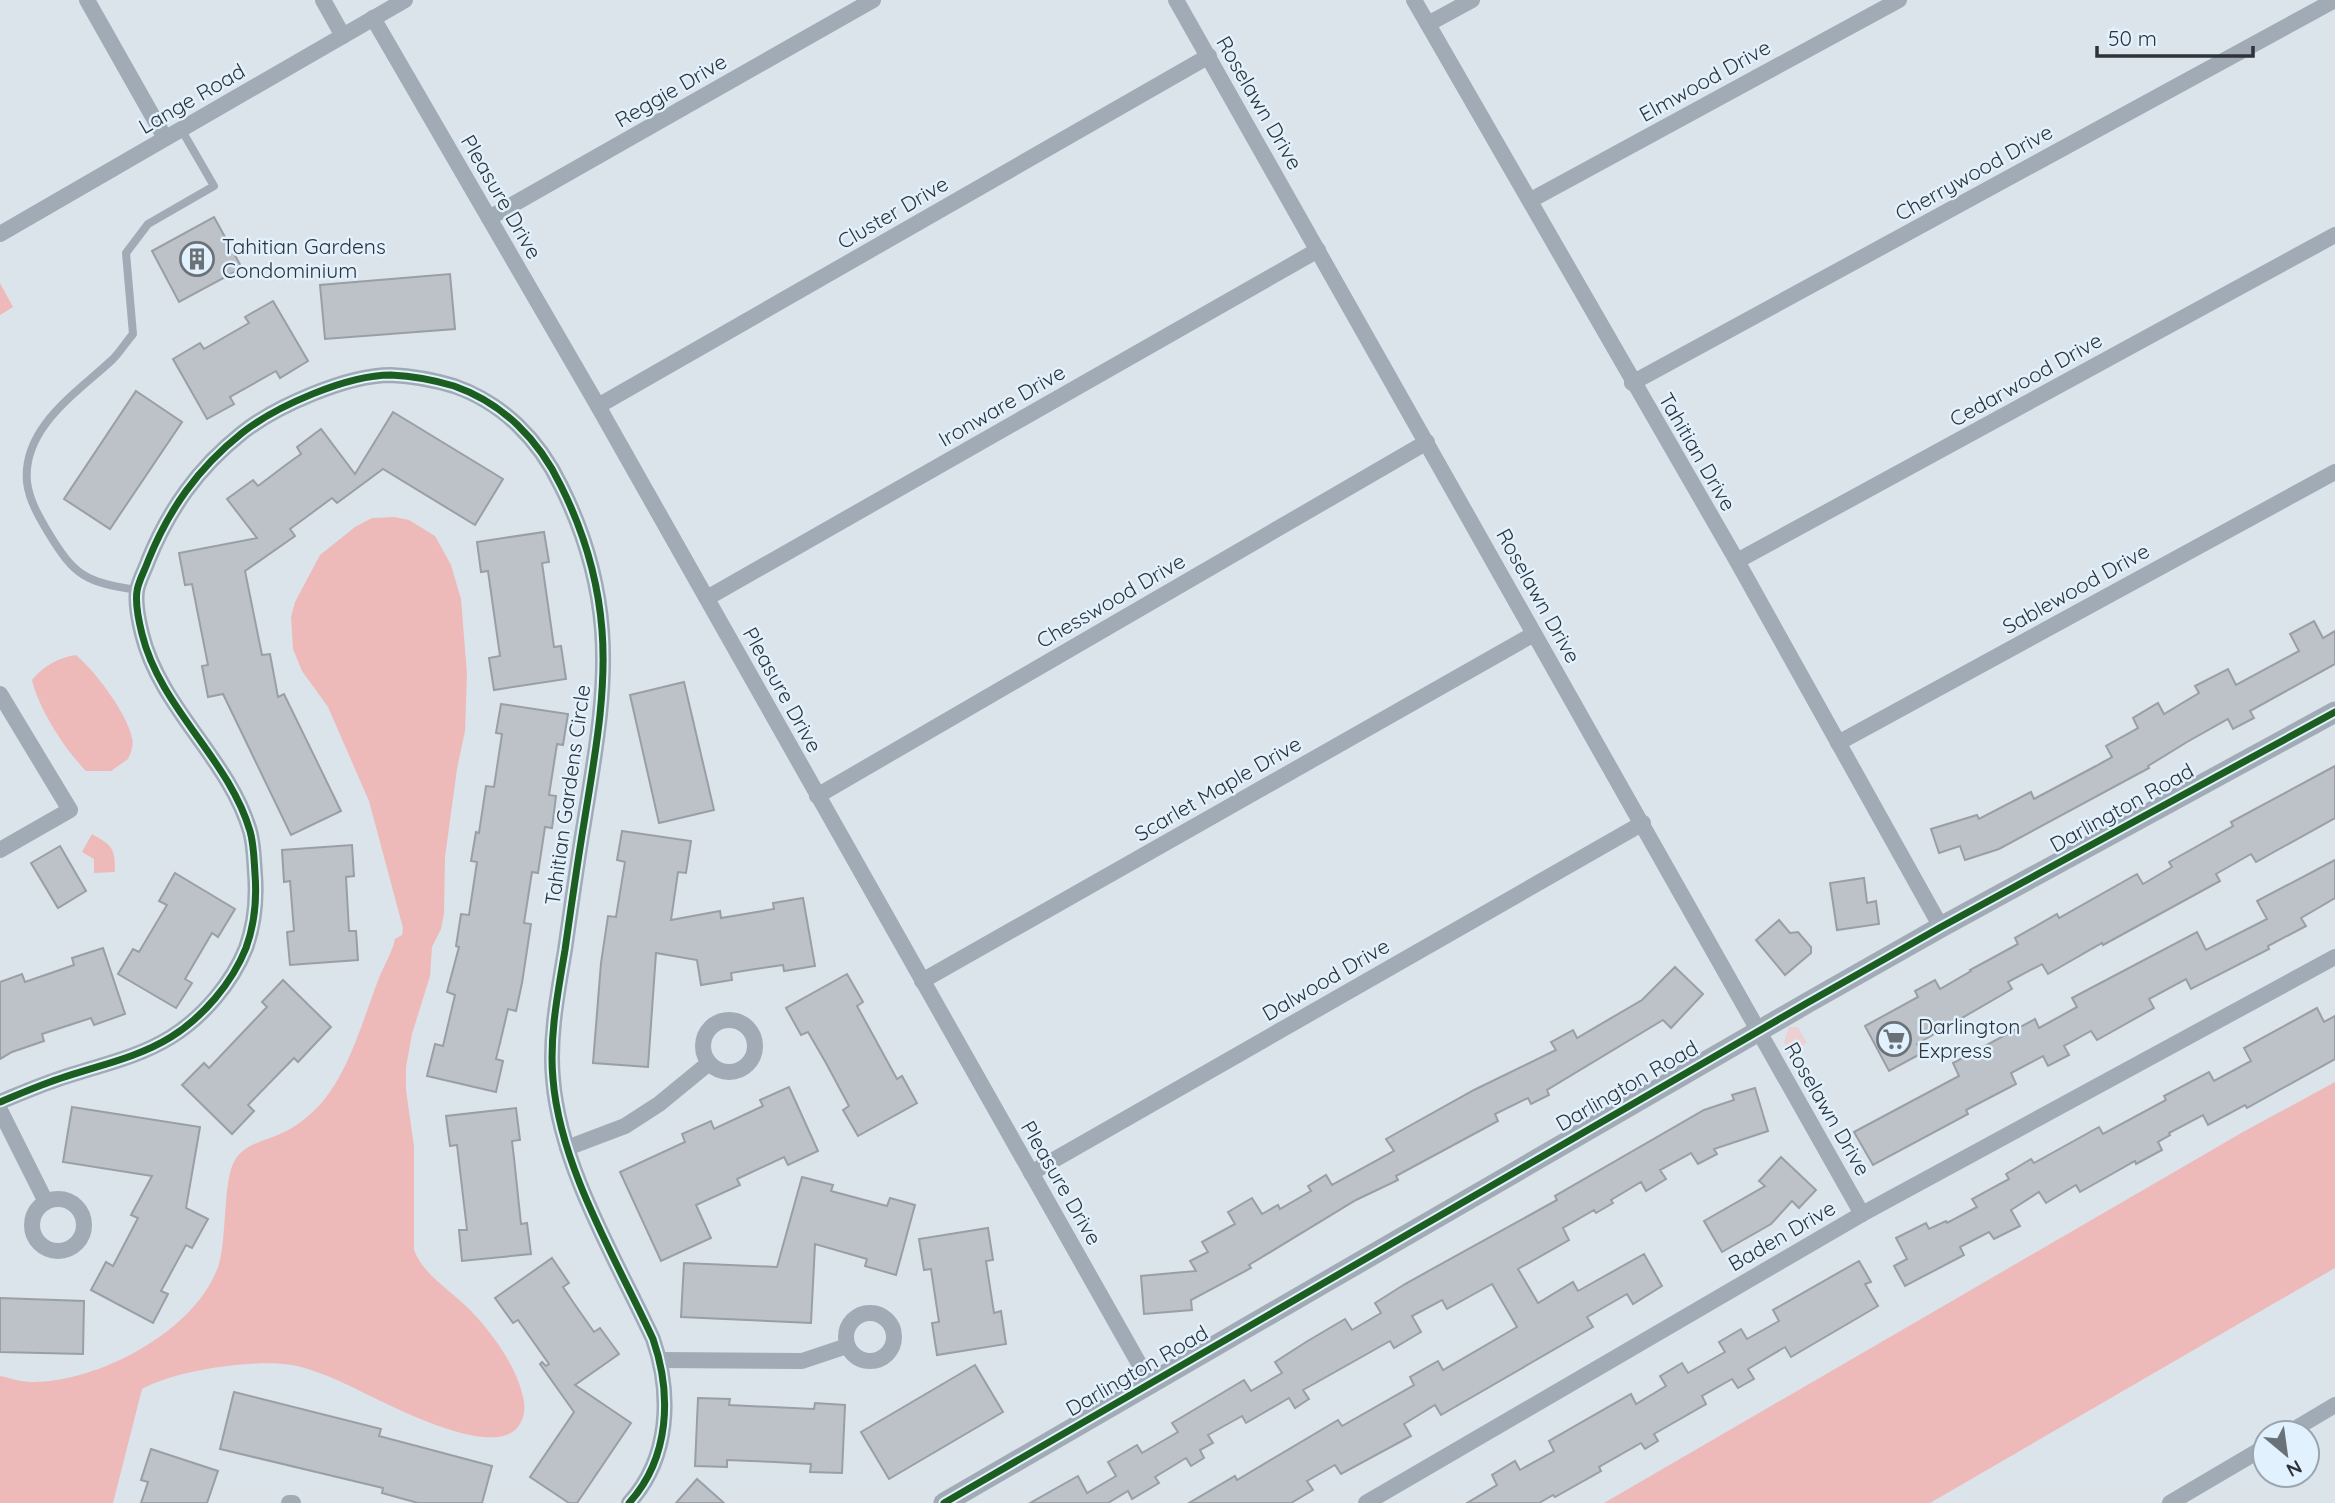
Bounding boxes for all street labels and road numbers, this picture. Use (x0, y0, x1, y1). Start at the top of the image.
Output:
street label: Roselawn Drive (1211, 31, 1309, 174)
street label: Elmwood Drive (1634, 33, 1775, 127)
street label: Reggie Drive (610, 48, 731, 133)
street label: Lange Road (134, 57, 249, 139)
street label: Cherrywood Drive (1890, 118, 2057, 226)
street label: Pleasure Drive (456, 130, 548, 263)
street label: Cluster Drive (833, 170, 952, 254)
street label: Cedarwood Drive (1945, 326, 2106, 432)
street label: Ironware Drive (933, 358, 1070, 452)
street label: Tahitian Drive (1653, 388, 1742, 515)
street label: Roselawn Drive (1491, 524, 1587, 667)
street label: Sablewood Drive (1998, 537, 2153, 639)
street label: Chesswood Drive (1032, 547, 1189, 653)
street label: Pleasure Drive (738, 622, 828, 757)
street label: Tahitian Gardens Circle (539, 683, 595, 907)
street label: Scarlet Maple Drive (1129, 730, 1306, 846)
street label: Darlington Road (2045, 757, 2198, 857)
street label: Dalwood Drive (1257, 932, 1394, 1026)
street label: Darlington Road (1551, 1034, 1702, 1136)
street label: Roselawn Drive (1779, 1037, 1877, 1180)
street label: Pleasure Drive (1016, 1116, 1108, 1249)
street label: Baden Drive (1723, 1194, 1840, 1276)
street label: Darlington Road (1061, 1319, 1212, 1421)

